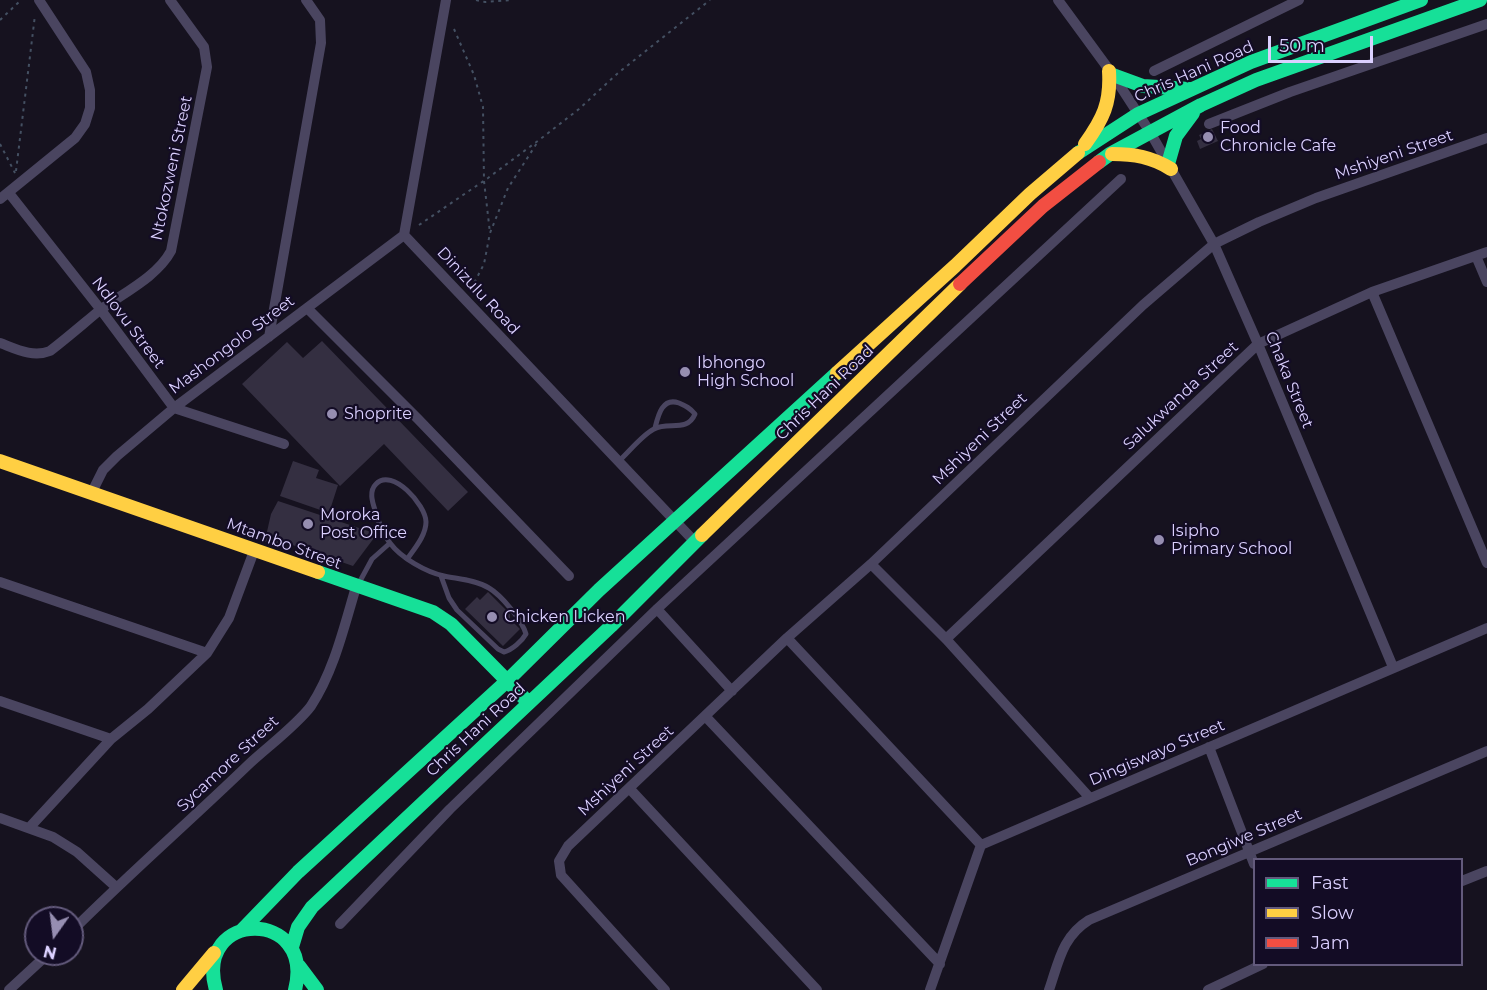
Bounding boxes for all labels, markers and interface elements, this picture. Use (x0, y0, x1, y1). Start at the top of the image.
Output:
scale bar (1271, 24, 1376, 62)
text: 50 m (1279, 35, 1325, 57)
street label: Chris Hani Road (1131, 37, 1257, 107)
street label: Ntokozweni Street (147, 94, 197, 242)
place label: Food Chronicle Cafe (1220, 118, 1336, 156)
street label: Mshiyeni Street (1332, 126, 1456, 184)
marker: Food Chronicle Cafe (1201, 130, 1215, 144)
street label: Dinizulu Road (433, 243, 523, 339)
street label: Ndlovu Street (87, 273, 169, 373)
street label: Mashongolo Street (165, 292, 299, 398)
street label: Chaka Street (1261, 329, 1317, 431)
street label: Salukwanda Street (1119, 338, 1243, 454)
street label: Chris Hani Road (772, 342, 878, 444)
place label: Ibhongo High School (697, 353, 794, 391)
marker: Ibhongo High School (678, 365, 692, 379)
street label: Mshiyeni Street (929, 389, 1031, 489)
place label: Shoprite (344, 404, 412, 424)
marker: Shoprite (325, 407, 339, 421)
place label: Moroka Post Office (320, 505, 407, 543)
street label: Mtambo Street (224, 514, 344, 574)
marker: Moroka Post Office (301, 517, 315, 531)
place label: Isipho Primary School (1171, 521, 1292, 559)
marker: Isipho Primary School (1152, 533, 1166, 547)
place label: Chicken Licken (504, 607, 626, 627)
marker: Chicken Licken (485, 610, 499, 624)
street label: Chris Hani Road (423, 679, 529, 781)
street label: Sycamore Street (173, 712, 283, 816)
street label: Dingiswayo Street (1086, 716, 1228, 790)
street label: Mshiyeni Street (574, 722, 678, 820)
street label: Bongiwe Street (1183, 805, 1305, 871)
legend (1253, 858, 1463, 966)
text: Fast (1311, 872, 1349, 894)
text: Slow (1311, 902, 1354, 924)
north arrow (24, 906, 84, 966)
text: Jam (1311, 932, 1350, 954)
text: N (41, 941, 59, 963)

